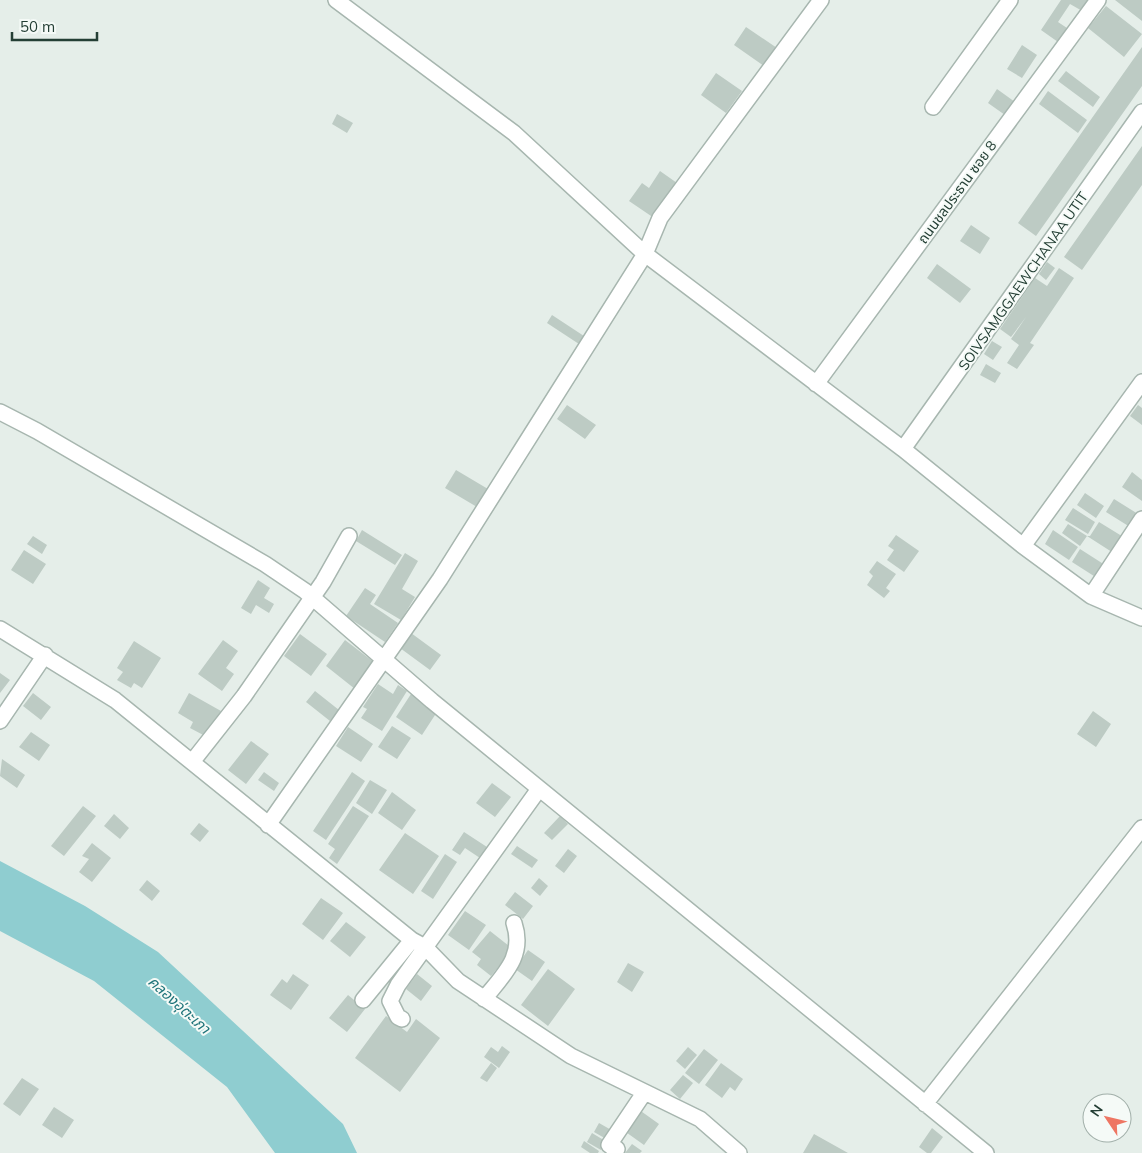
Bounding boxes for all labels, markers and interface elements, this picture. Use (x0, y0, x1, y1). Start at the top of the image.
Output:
scale bar (12, 10, 98, 42)
text: 50 m (20, 17, 55, 36)
street label: ถนนชลประธาน ซอย 8 (914, 137, 1000, 247)
street label: SOIVSAMGGAEWCHANAA UTIT (954, 188, 1092, 374)
water label: คลองอุ่ตะเภา (144, 972, 215, 1038)
north arrow (1082, 1093, 1132, 1143)
text: N (1086, 1101, 1107, 1120)

